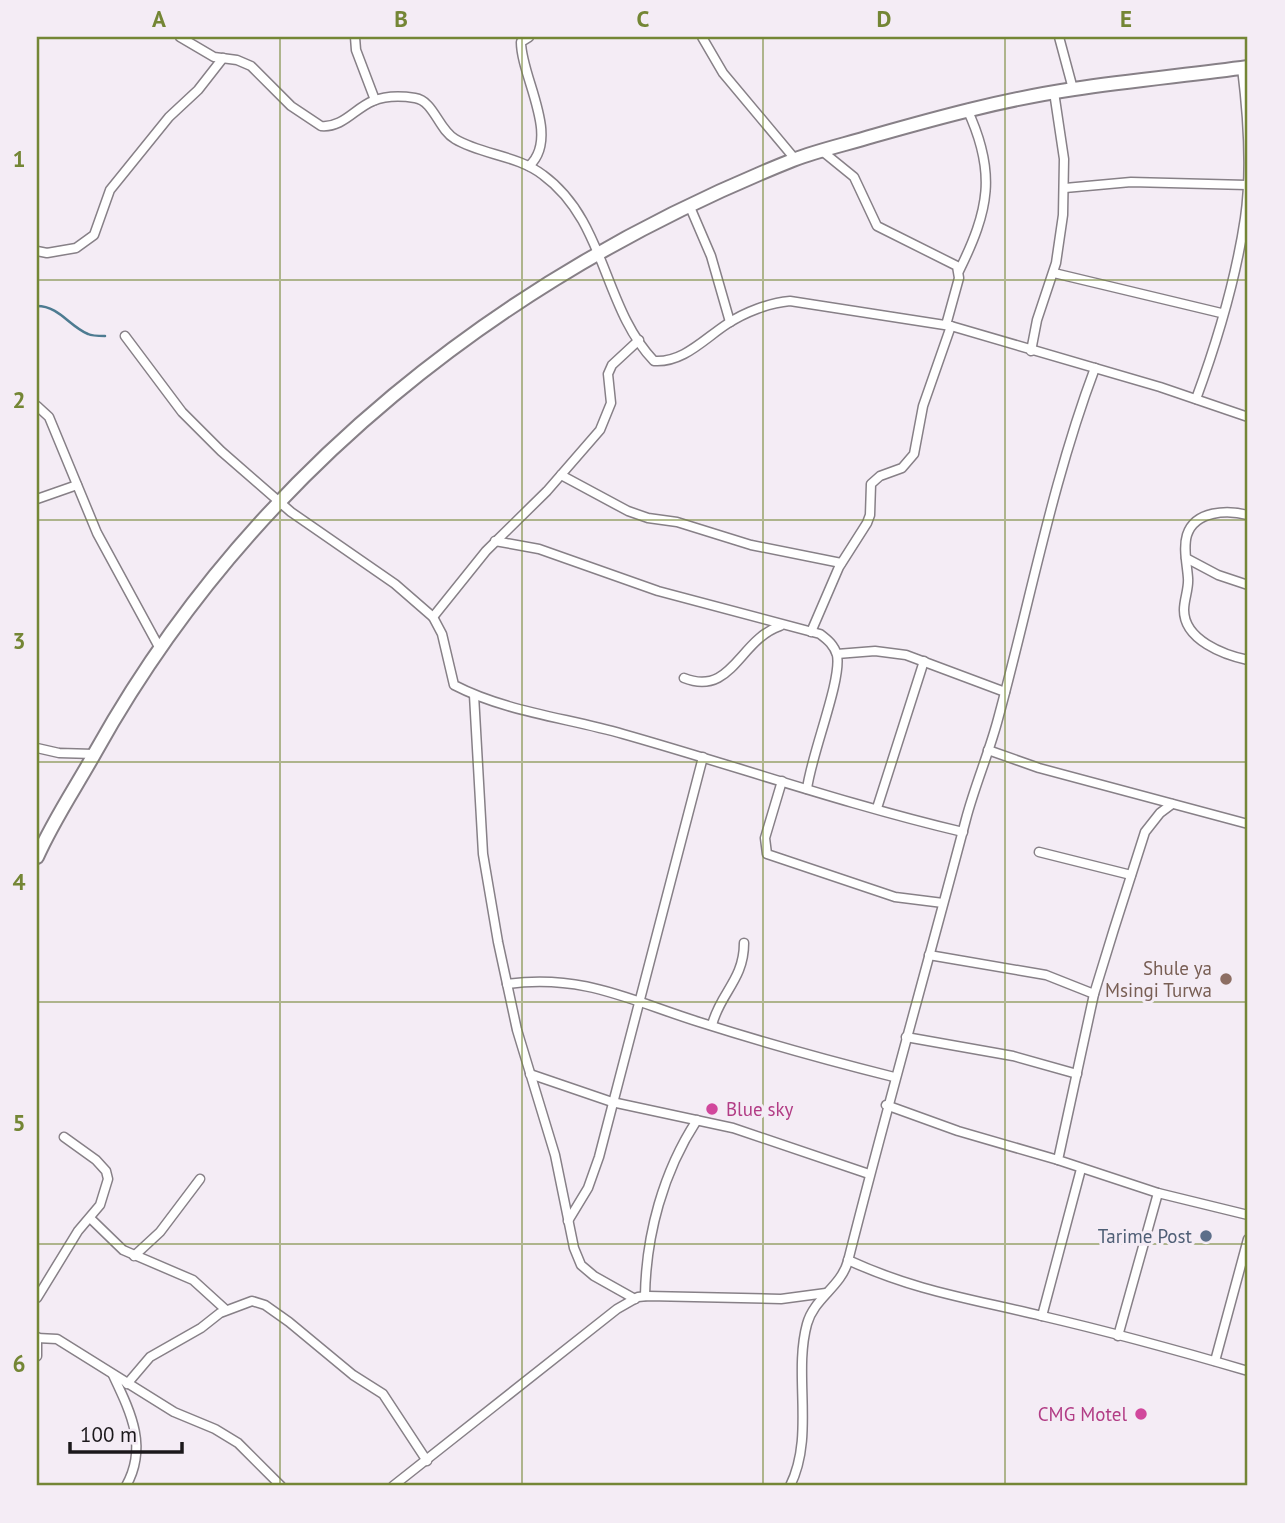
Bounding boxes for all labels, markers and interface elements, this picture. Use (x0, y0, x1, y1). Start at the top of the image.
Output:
text: A (152, 4, 166, 33)
text: B (394, 4, 408, 33)
text: C (637, 4, 650, 33)
text: D (877, 4, 891, 33)
text: E (1120, 4, 1132, 33)
text: 1 (12, 144, 26, 173)
text: 2 (12, 385, 26, 414)
text: 3 (12, 626, 26, 655)
text: 4 (12, 867, 26, 896)
place label: Shule ya Msingi Turwa (1105, 956, 1212, 1002)
marker: Shule ya Msingi Turwa (1218, 971, 1234, 987)
place label: Blue sky (726, 1097, 794, 1121)
marker: Blue sky (704, 1101, 720, 1117)
text: 5 (12, 1108, 26, 1137)
place label: Tarime Post (1098, 1224, 1193, 1248)
marker: Tarime Post (1198, 1228, 1214, 1244)
text: 6 (12, 1349, 26, 1378)
place label: CMG Motel (1038, 1402, 1127, 1426)
marker: CMG Motel (1133, 1406, 1149, 1422)
scale bar (70, 1411, 182, 1455)
text: 100 m (80, 1421, 137, 1448)

